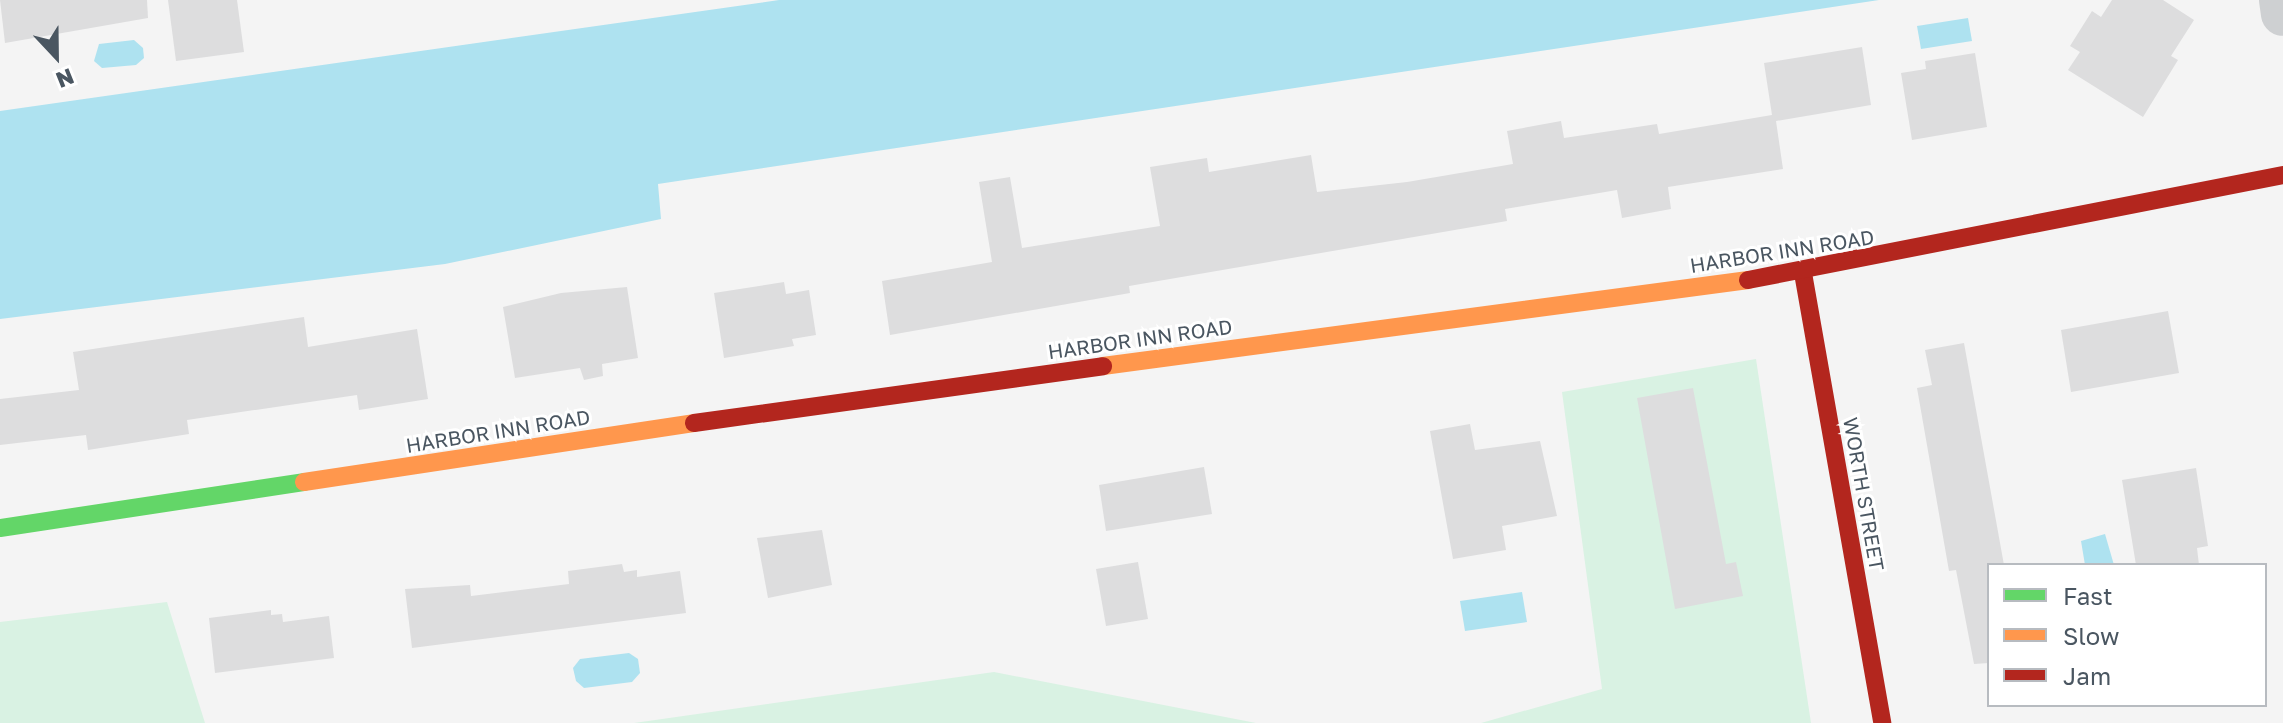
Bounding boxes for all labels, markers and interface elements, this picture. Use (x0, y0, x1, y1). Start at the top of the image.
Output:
north arrow (16, 16, 96, 96)
text: N (52, 63, 78, 94)
street label: HARBOR INN ROAD (1688, 225, 1876, 277)
street label: HARBOR INN ROAD (1046, 314, 1234, 364)
street label: HARBOR INN ROAD (404, 405, 592, 457)
street label: WORTH STREET (1839, 415, 1889, 573)
legend (1987, 563, 2267, 707)
text: Fast (2063, 581, 2113, 610)
text: Slow (2063, 621, 2119, 650)
text: Jam (2063, 661, 2111, 690)

